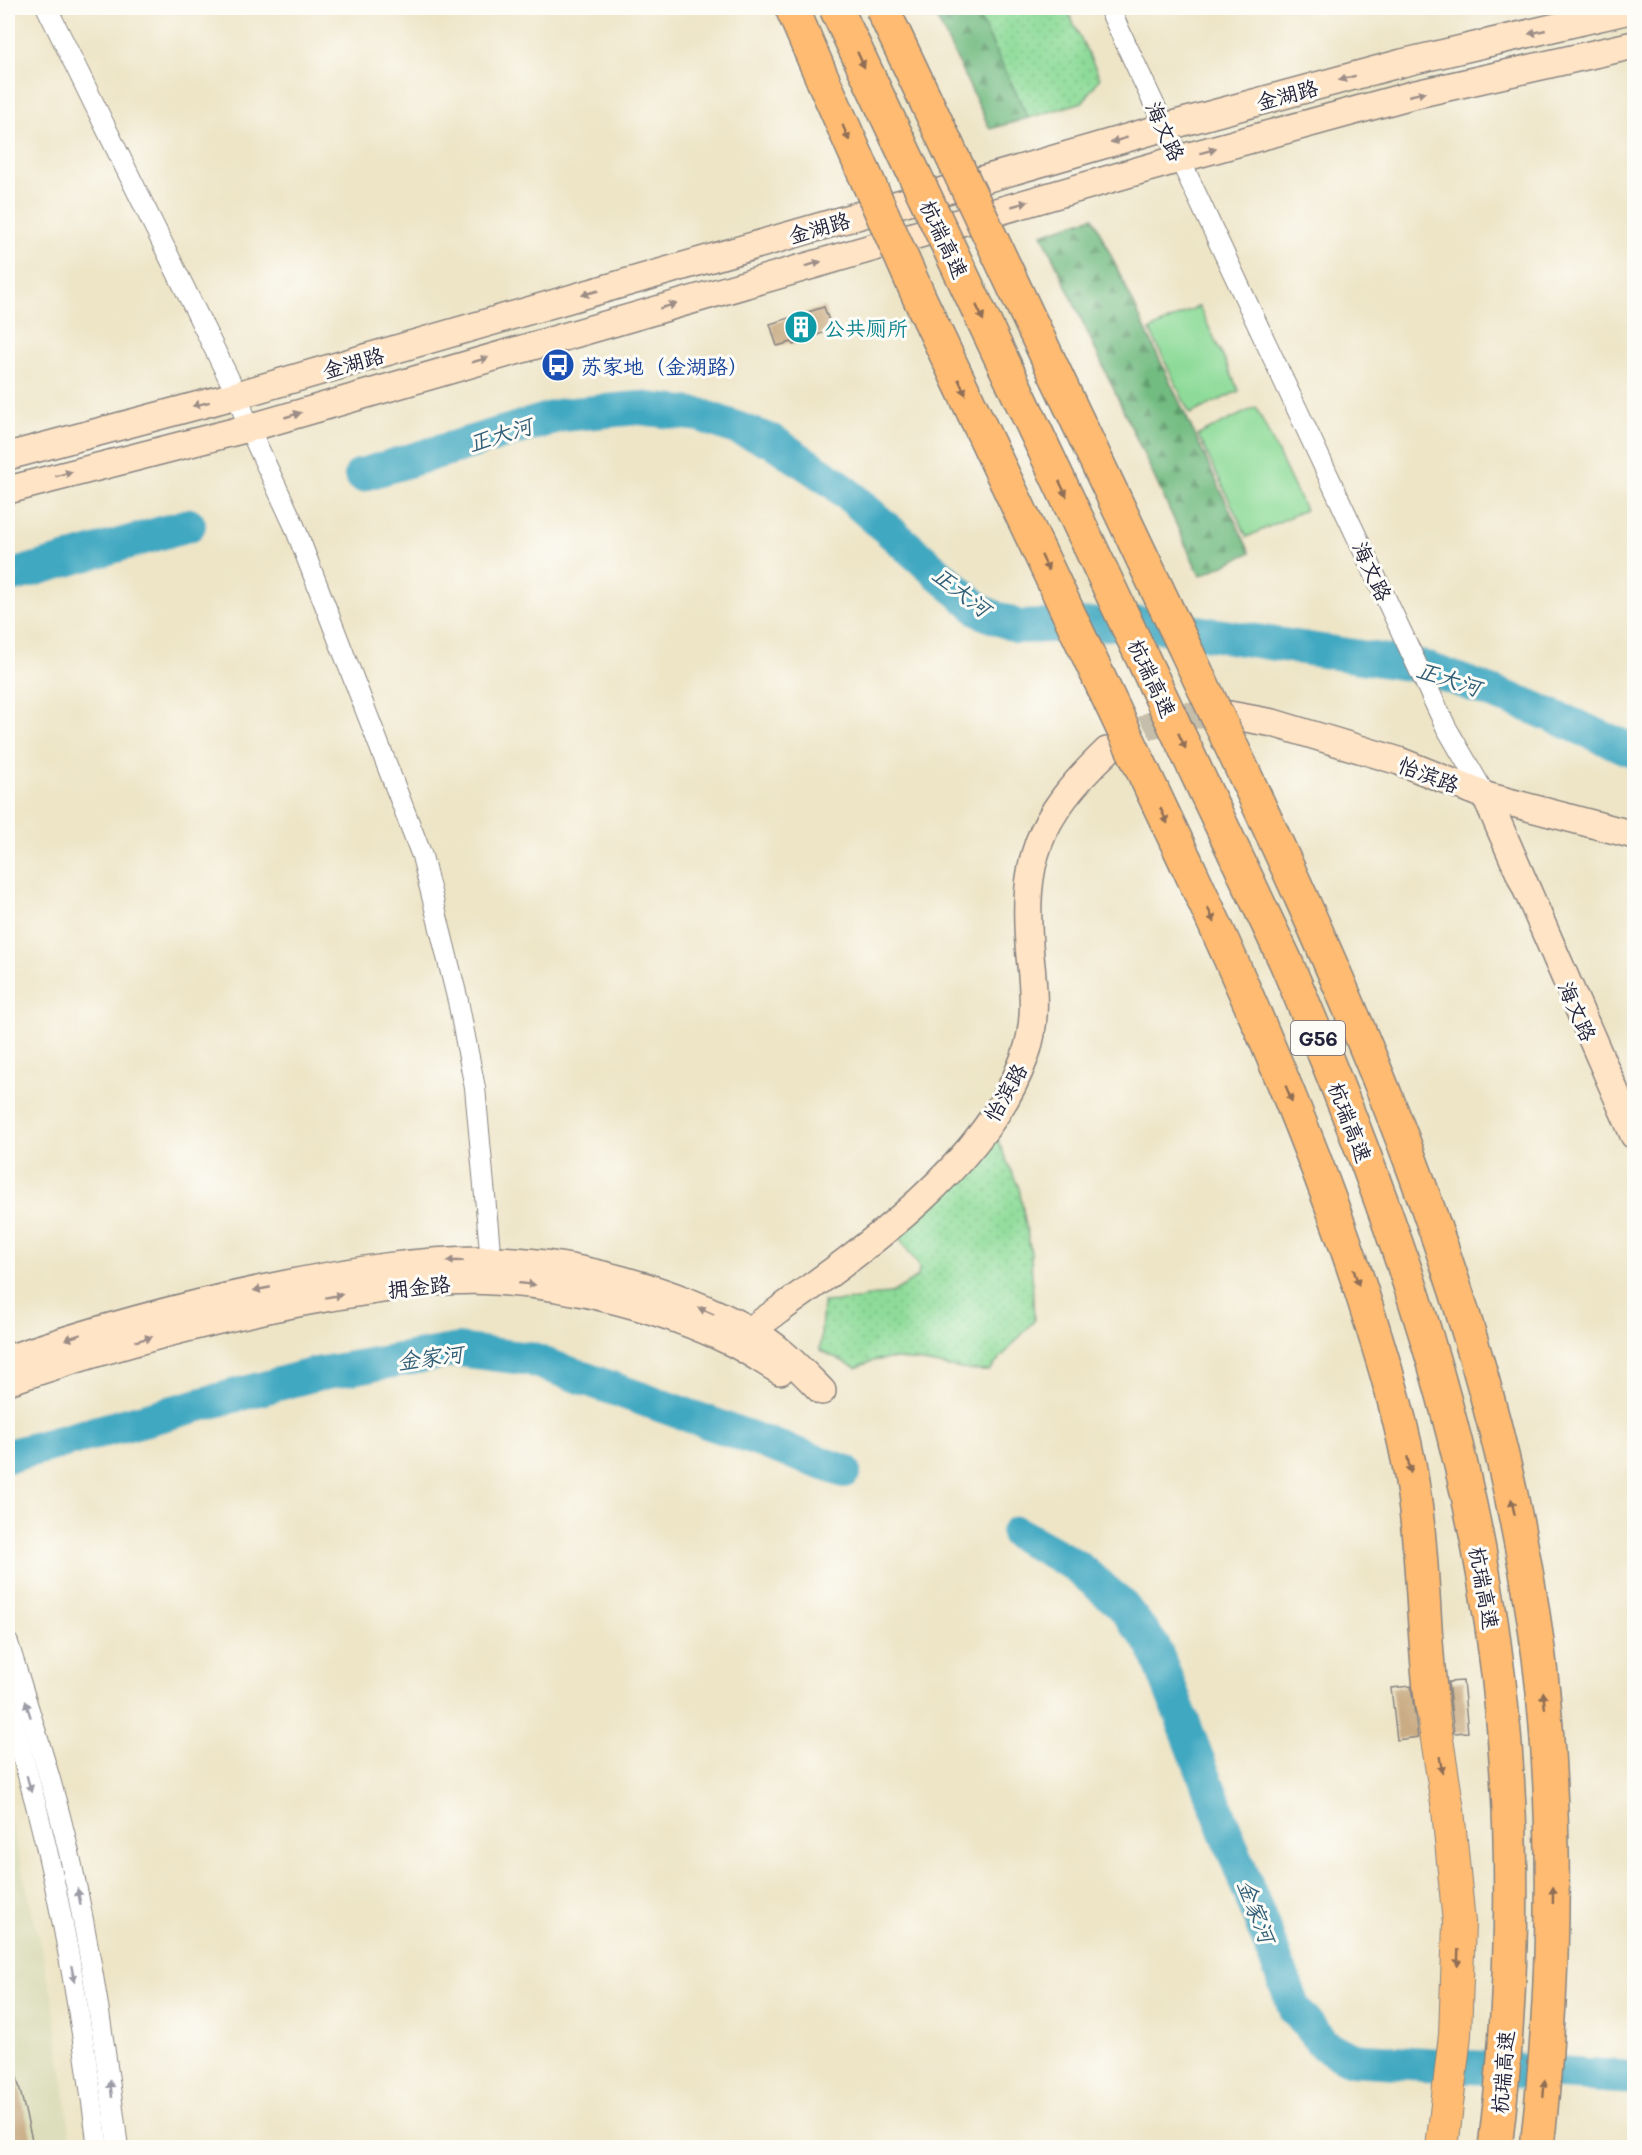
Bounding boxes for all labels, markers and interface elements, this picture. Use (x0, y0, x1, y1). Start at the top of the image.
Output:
one-way arrow (1527, 27, 1546, 37)
one-way arrow (856, 52, 865, 69)
street label: 金湖路 (1253, 73, 1321, 115)
one-way arrow (1338, 73, 1356, 83)
one-way arrow (1407, 89, 1426, 99)
street label: 海文路 (1140, 97, 1192, 165)
one-way arrow (841, 125, 851, 143)
one-way arrow (1109, 136, 1127, 145)
one-way arrow (1199, 146, 1217, 155)
street label: 杭瑞高速 (915, 195, 975, 283)
one-way arrow (1012, 199, 1030, 208)
street label: 金湖路 (785, 205, 853, 249)
one-way arrow (804, 259, 822, 268)
one-way arrow (581, 289, 599, 298)
one-way arrow (659, 301, 677, 310)
one-way arrow (975, 304, 984, 321)
building icon: 公共厕所 (783, 309, 819, 345)
place label: 公共厕所 (824, 314, 908, 341)
street label: 金湖路 (319, 340, 387, 384)
bus stop icon: 苏家地（金湖路） (540, 347, 576, 383)
place label: 苏家地（金湖路） (581, 352, 749, 379)
one-way arrow (471, 355, 489, 364)
one-way arrow (957, 379, 966, 396)
one-way arrow (192, 400, 210, 410)
one-way arrow (284, 410, 302, 419)
water label: 正大河 (464, 410, 539, 458)
one-way arrow (55, 469, 73, 479)
one-way arrow (1059, 480, 1068, 497)
street label: 海文路 (1347, 537, 1399, 605)
one-way arrow (1040, 555, 1049, 572)
water label: 正大河 (927, 559, 999, 625)
street label: 杭瑞高速 (1123, 634, 1183, 722)
water label: 正大河 (1413, 654, 1488, 703)
one-way arrow (1178, 733, 1187, 750)
street label: 怡滨路 (1395, 750, 1463, 798)
one-way arrow (1160, 807, 1169, 824)
one-way arrow (1206, 907, 1216, 925)
street label: 海文路 (1553, 977, 1603, 1045)
road number: G56 (1291, 1021, 1345, 1055)
street label: 怡滨路 (978, 1058, 1032, 1126)
street label: 杭瑞高速 (1323, 1078, 1379, 1166)
one-way arrow (1284, 1086, 1294, 1104)
one-way arrow (445, 1256, 464, 1265)
one-way arrow (1352, 1268, 1362, 1286)
street label: 拥金路 (386, 1269, 452, 1303)
one-way arrow (518, 1279, 537, 1289)
one-way arrow (253, 1285, 272, 1294)
one-way arrow (324, 1292, 343, 1301)
one-way arrow (697, 1306, 714, 1315)
one-way arrow (64, 1332, 82, 1342)
one-way arrow (135, 1334, 153, 1343)
water label: 金家河 (395, 1338, 467, 1375)
one-way arrow (1405, 1455, 1414, 1474)
one-way arrow (1508, 1498, 1518, 1517)
street label: 杭瑞高速 (1464, 1544, 1506, 1632)
one-way arrow (1539, 1690, 1549, 1709)
one-way arrow (23, 1700, 33, 1718)
one-way arrow (1437, 1755, 1446, 1774)
one-way arrow (25, 1775, 34, 1793)
water label: 金家河 (1232, 1875, 1283, 1950)
one-way arrow (1548, 1885, 1558, 1904)
one-way arrow (74, 1888, 83, 1907)
one-way arrow (1453, 1949, 1462, 1968)
one-way arrow (69, 1965, 78, 1984)
street label: 杭瑞高速 (1485, 2029, 1519, 2115)
one-way arrow (106, 2080, 115, 2099)
one-way arrow (1539, 2080, 1548, 2099)

